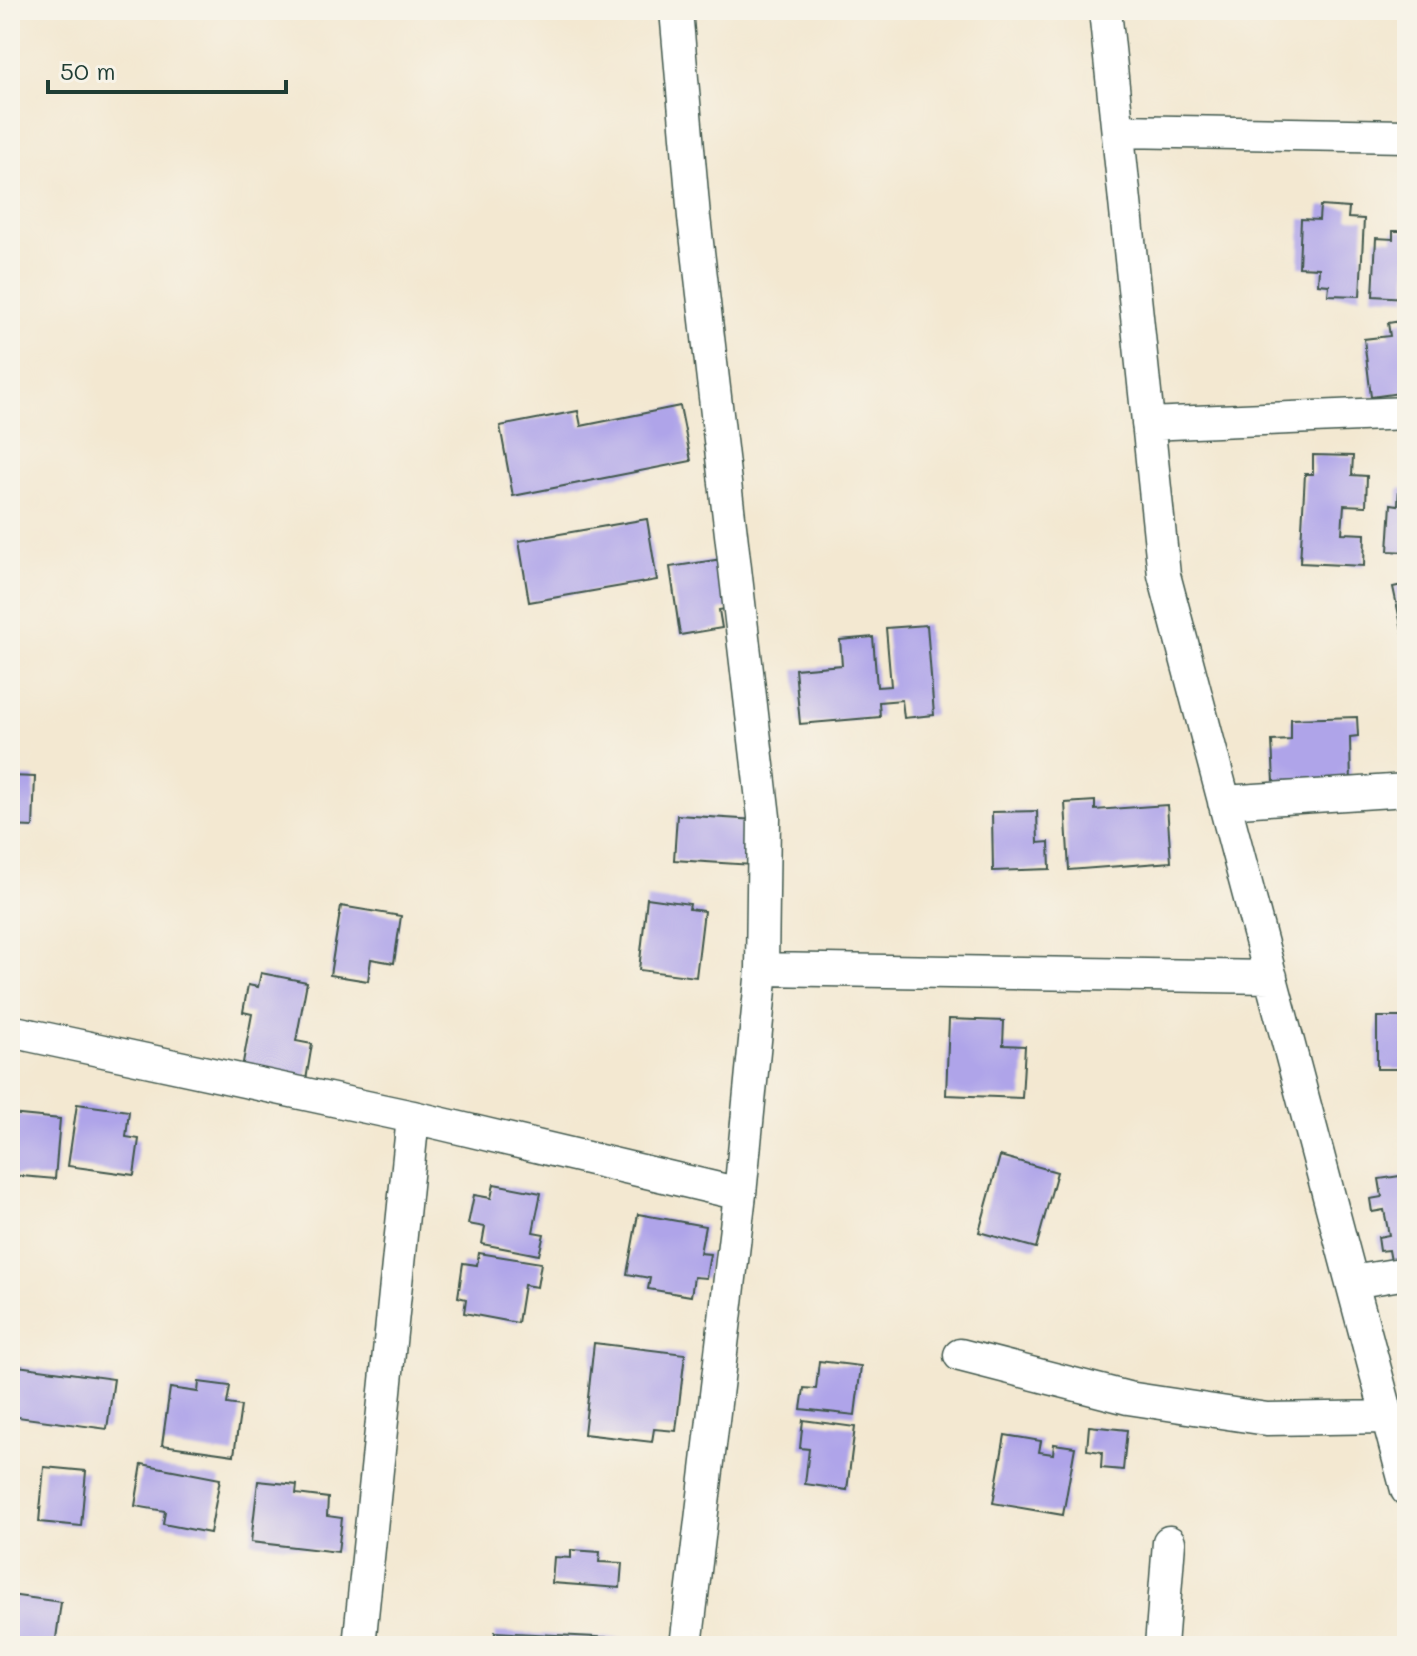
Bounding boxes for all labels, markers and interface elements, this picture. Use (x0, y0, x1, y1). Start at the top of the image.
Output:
scale bar (48, 44, 286, 94)
text: 50 m (60, 55, 116, 86)

